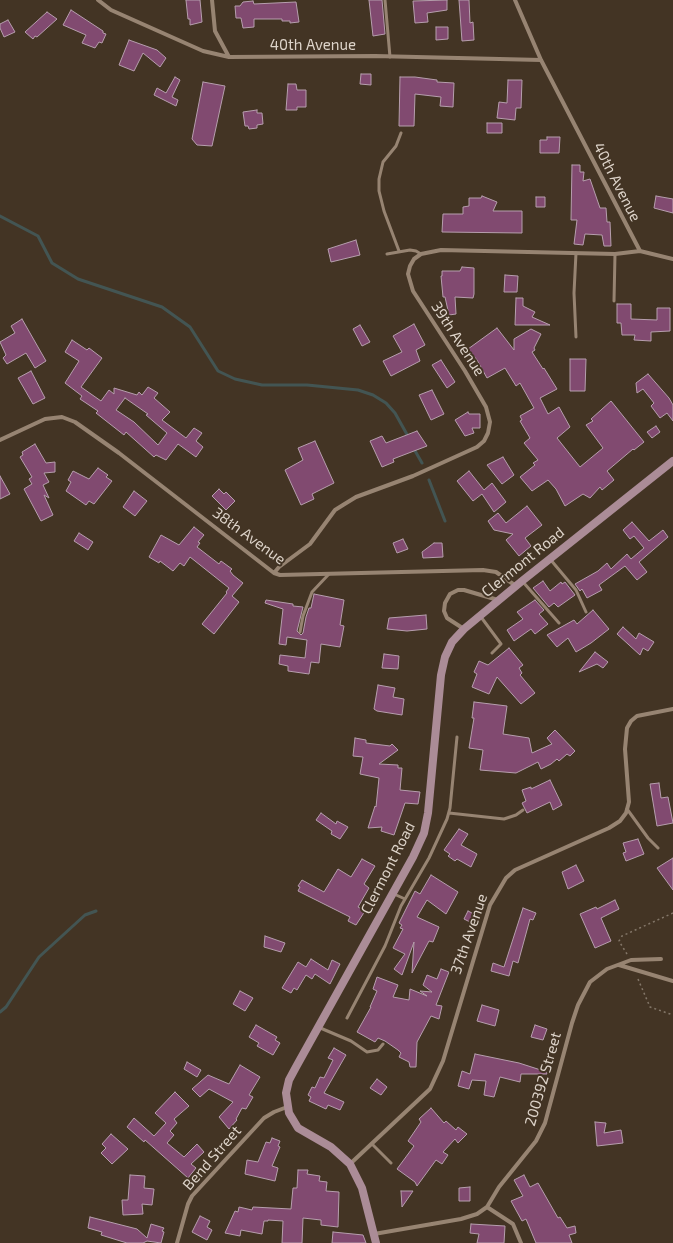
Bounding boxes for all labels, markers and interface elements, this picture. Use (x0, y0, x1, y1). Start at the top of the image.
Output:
street label: 40th Avenue (270, 36, 356, 54)
street label: 40th Avenue (589, 139, 645, 225)
street label: 39th Avenue (427, 298, 489, 380)
street label: 38th Avenue (209, 504, 289, 568)
street label: Clermont Road (478, 523, 568, 601)
street label: Clermont Road (357, 819, 419, 917)
street label: 37th Avenue (447, 891, 491, 977)
street label: 200392 Street (521, 1030, 565, 1128)
street label: Bend Street (179, 1122, 245, 1194)

